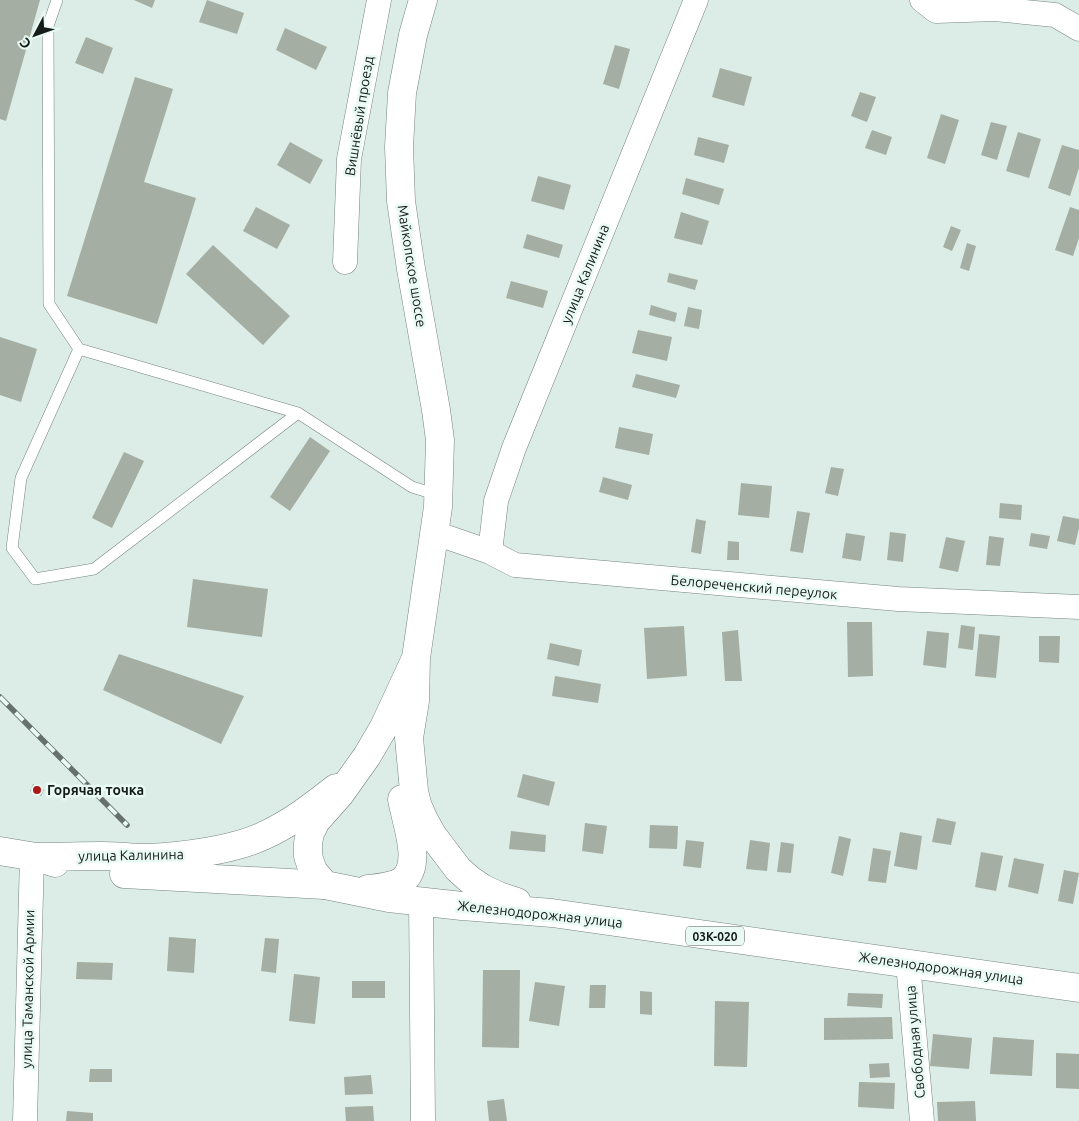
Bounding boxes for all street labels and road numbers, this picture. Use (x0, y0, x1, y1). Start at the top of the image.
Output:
street label: Вишнёвый проезд (342, 55, 376, 177)
street label: Майкопское шоссе (394, 204, 430, 328)
street label: улица Калинина (558, 222, 612, 326)
street label: Белореченский переулок (670, 572, 838, 602)
street label: улица Калинина (78, 846, 184, 864)
street label: Железнодорожная улица (457, 897, 623, 931)
street label: улица Таманской Армии (19, 910, 37, 1068)
road number: 03К-020 (686, 926, 744, 946)
street label: Железнодорожная улица (858, 949, 1024, 987)
street label: Свободная улица (902, 985, 928, 1099)

